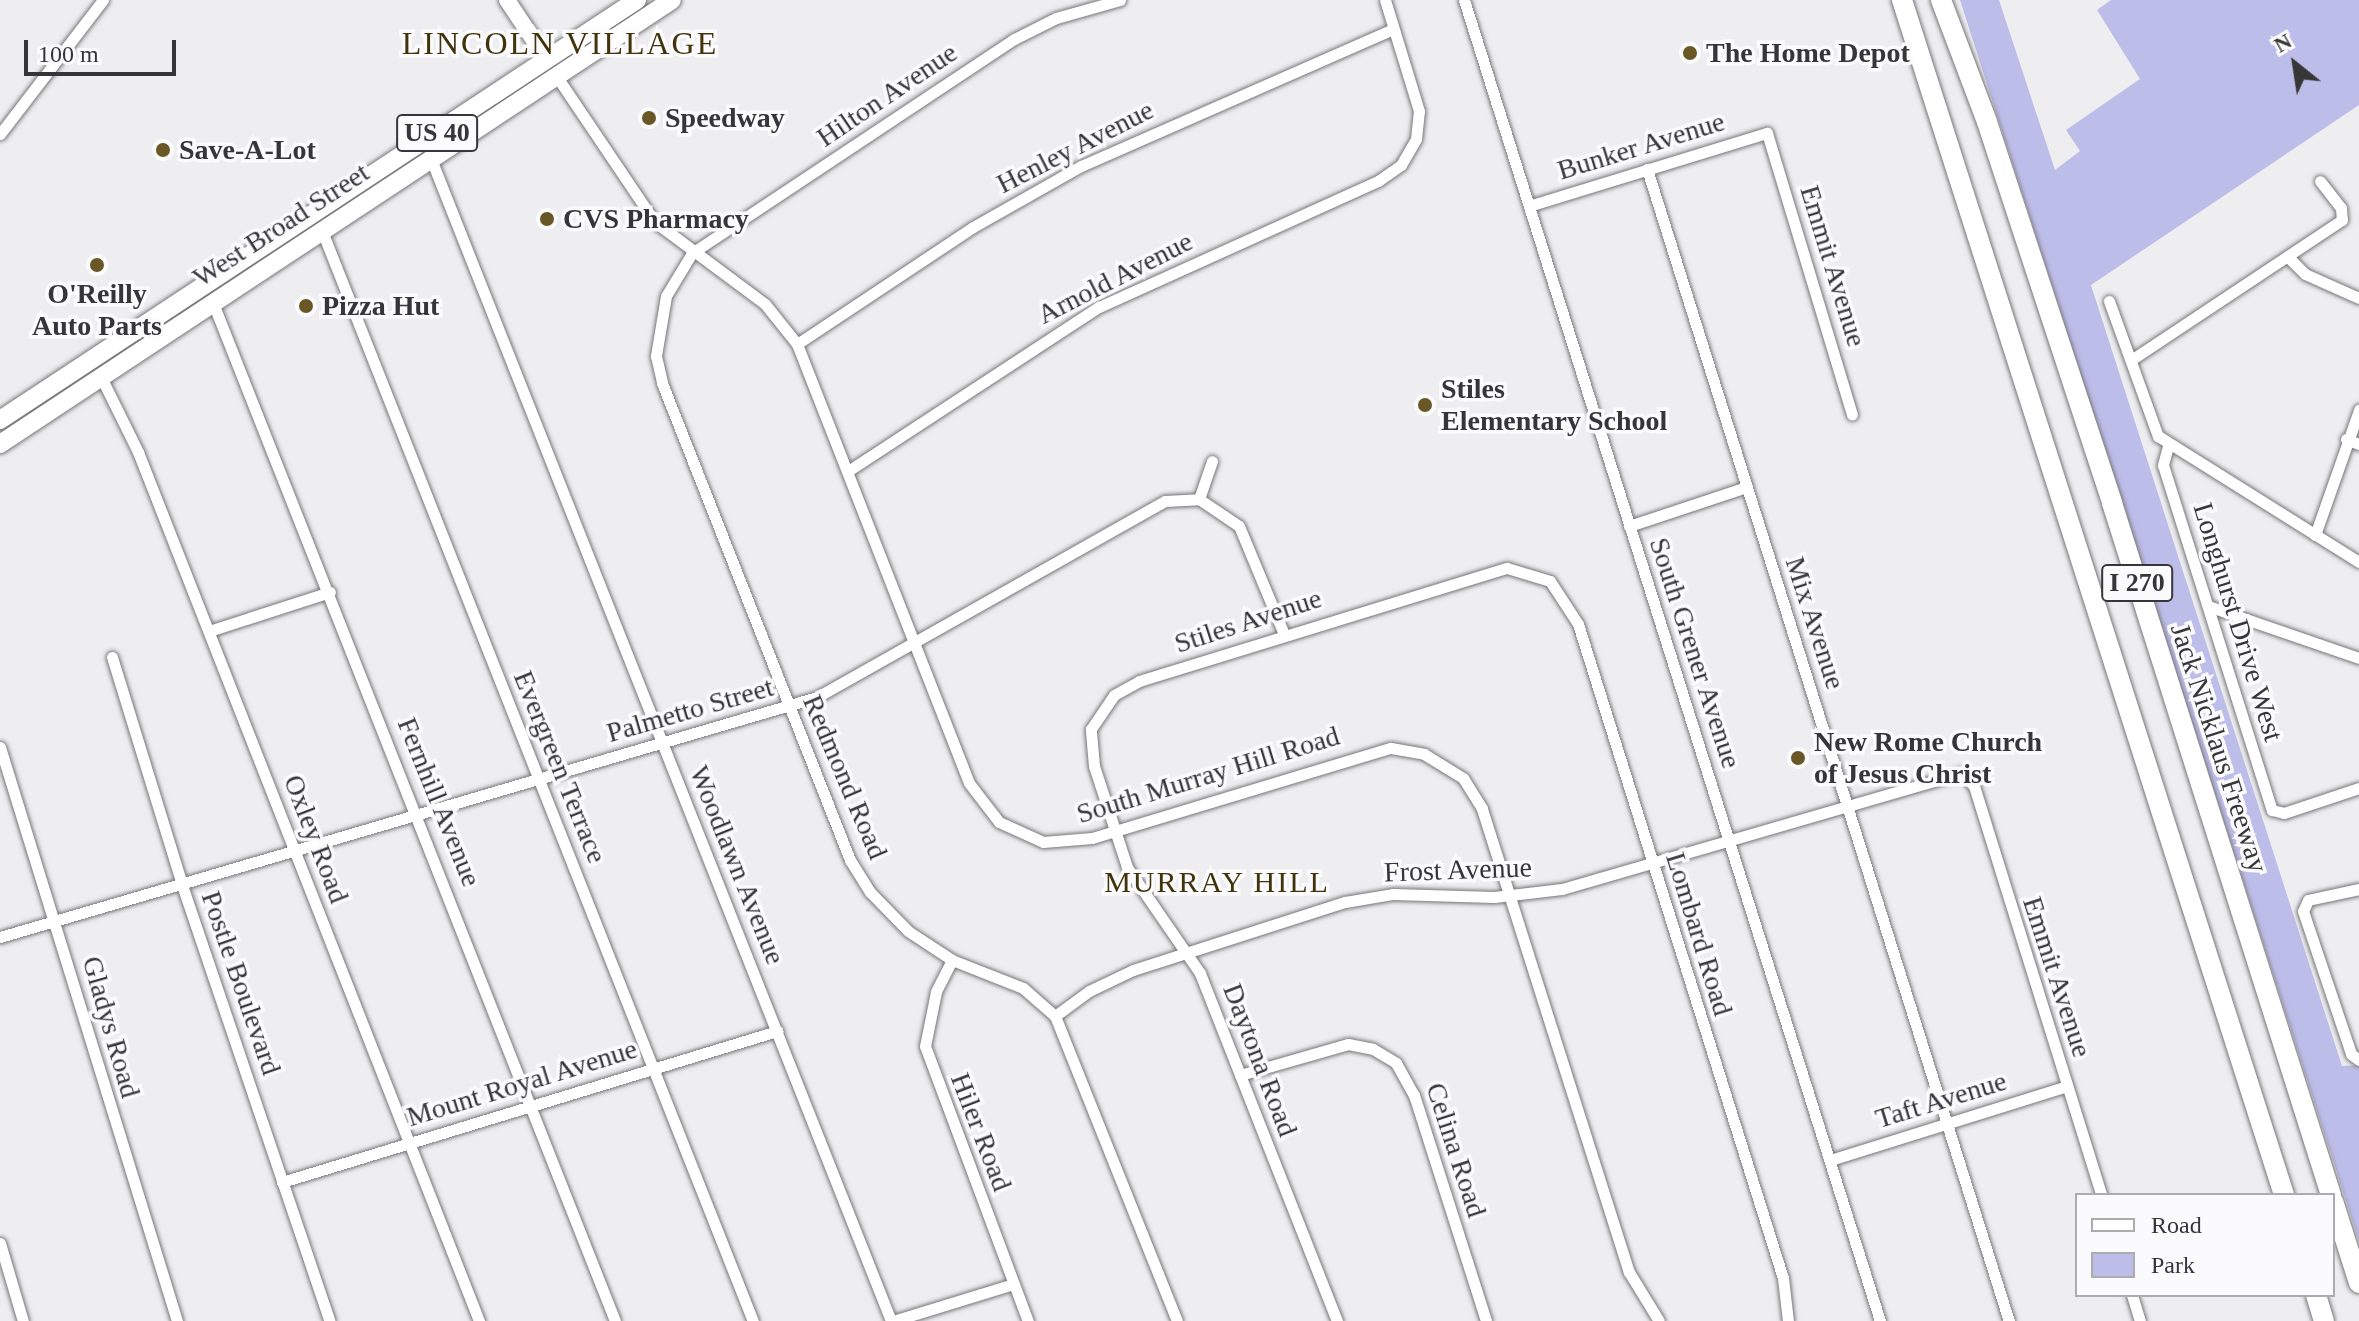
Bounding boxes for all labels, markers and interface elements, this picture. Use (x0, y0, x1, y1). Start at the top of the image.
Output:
scale bar (28, 24, 180, 74)
district label: LINCOLN VILLAGE (401, 24, 719, 62)
north arrow (2255, 24, 2335, 104)
text: N (2270, 28, 2296, 58)
street label: Hilton Avenue (810, 35, 964, 155)
place label: The Home Depot (1706, 36, 1910, 70)
text: 100 m (38, 41, 99, 67)
marker: The Home Depot (1681, 44, 1699, 62)
street label: Henley Avenue (990, 93, 1160, 201)
place label: Speedway (665, 101, 785, 135)
street label: Bunker Avenue (1553, 104, 1729, 188)
marker: Speedway (640, 109, 658, 127)
road number: US 40 (395, 111, 479, 155)
place label: Save-A-Lot (179, 133, 316, 167)
marker: Save-A-Lot (154, 141, 172, 159)
street label: West Broad Street (187, 156, 375, 294)
street label: Emmit Avenue (1792, 181, 1874, 351)
place label: CVS Pharmacy (563, 202, 749, 236)
marker: CVS Pharmacy (538, 210, 556, 228)
street label: Arnold Avenue (1031, 224, 1199, 332)
marker: O'Reilly Auto Parts (88, 256, 106, 274)
place label: O'Reilly Auto Parts (32, 277, 162, 343)
place label: Pizza Hut (322, 289, 439, 323)
marker: Pizza Hut (297, 297, 315, 315)
place label: Stiles Elementary School (1441, 372, 1667, 438)
marker: Stiles Elementary School (1416, 396, 1434, 414)
street label: Longhurst Drive West (2186, 498, 2290, 746)
street label: South Grener Avenue (1642, 533, 1748, 773)
street label: Mix Avenue (1778, 552, 1852, 694)
road number: I 270 (2101, 561, 2173, 605)
street label: Stiles Avenue (1169, 581, 1327, 661)
street label: Jack Nicklaus Freeway (2163, 619, 2275, 877)
street label: Evergreen Terrace (506, 666, 614, 868)
street label: Palmetto Street (603, 670, 777, 750)
street label: Redmond Road (795, 690, 895, 864)
street label: Fernhill Avenue (390, 712, 488, 892)
street label: South Murray Hill Road (1073, 719, 1343, 831)
place label: New Rome Church of Jesus Christ (1814, 725, 2042, 791)
marker: New Rome Church of Jesus Christ (1789, 749, 1807, 767)
street label: Woodlawn Avenue (682, 760, 792, 970)
street label: Oxley Road (276, 770, 356, 908)
street label: Lombard Road (1658, 848, 1740, 1020)
street label: Frost Avenue (1383, 851, 1533, 889)
district label: MURRAY HILL (1104, 864, 1330, 900)
street label: Postle Boulevard (194, 887, 288, 1079)
street label: Emmit Avenue (2015, 892, 2099, 1062)
street label: Gladys Road (75, 952, 147, 1102)
street label: Daytona Road (1215, 979, 1305, 1141)
street label: Mount Royal Avenue (402, 1032, 642, 1134)
street label: Taft Avenue (1871, 1064, 2011, 1136)
street label: Hiler Road (943, 1068, 1019, 1196)
street label: Celina Road (1419, 1079, 1493, 1221)
legend (2075, 1193, 2335, 1297)
text: Road (2151, 1212, 2202, 1238)
text: Park (2151, 1252, 2195, 1278)

